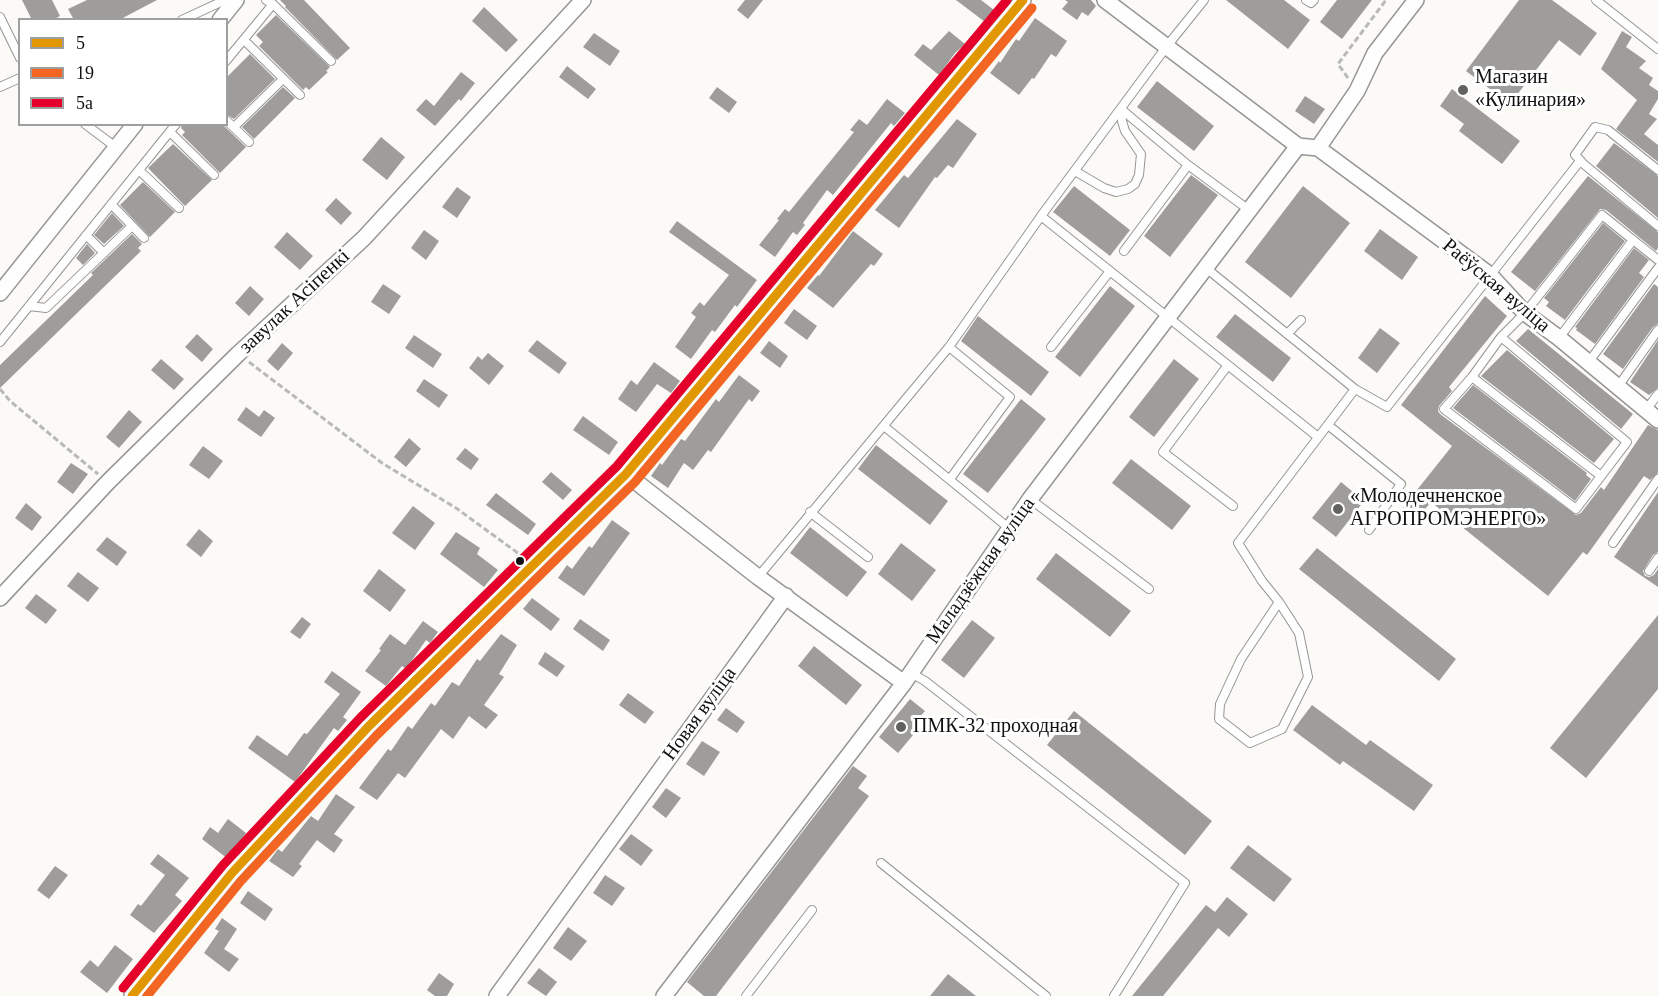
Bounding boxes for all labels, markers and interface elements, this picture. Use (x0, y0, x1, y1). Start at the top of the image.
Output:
legend (18, 18, 228, 126)
text: 5 (76, 33, 85, 53)
text: 19 (76, 63, 94, 83)
place label: Магазин «Кулинария» (1475, 66, 1586, 113)
marker: Магазин «Кулинария» (1456, 83, 1470, 97)
text: 5а (76, 93, 93, 113)
street label: Раёўская вуліца (1437, 234, 1555, 338)
street label: завулак Асіпенкі (235, 245, 355, 359)
place label: «Молодечненское АГРОПРОМЭНЕРГО» (1350, 485, 1546, 532)
street label: Маладзёжная вуліца (921, 493, 1041, 649)
marker: «Молодечненское АГРОПРОМЭНЕРГО» (1331, 502, 1345, 516)
unlabelled marker (514, 555, 526, 567)
street label: Новая вуліца (658, 663, 742, 765)
place label: ПМК-32 проходная (913, 715, 1078, 739)
marker: ПМК-32 проходная (894, 720, 908, 734)

